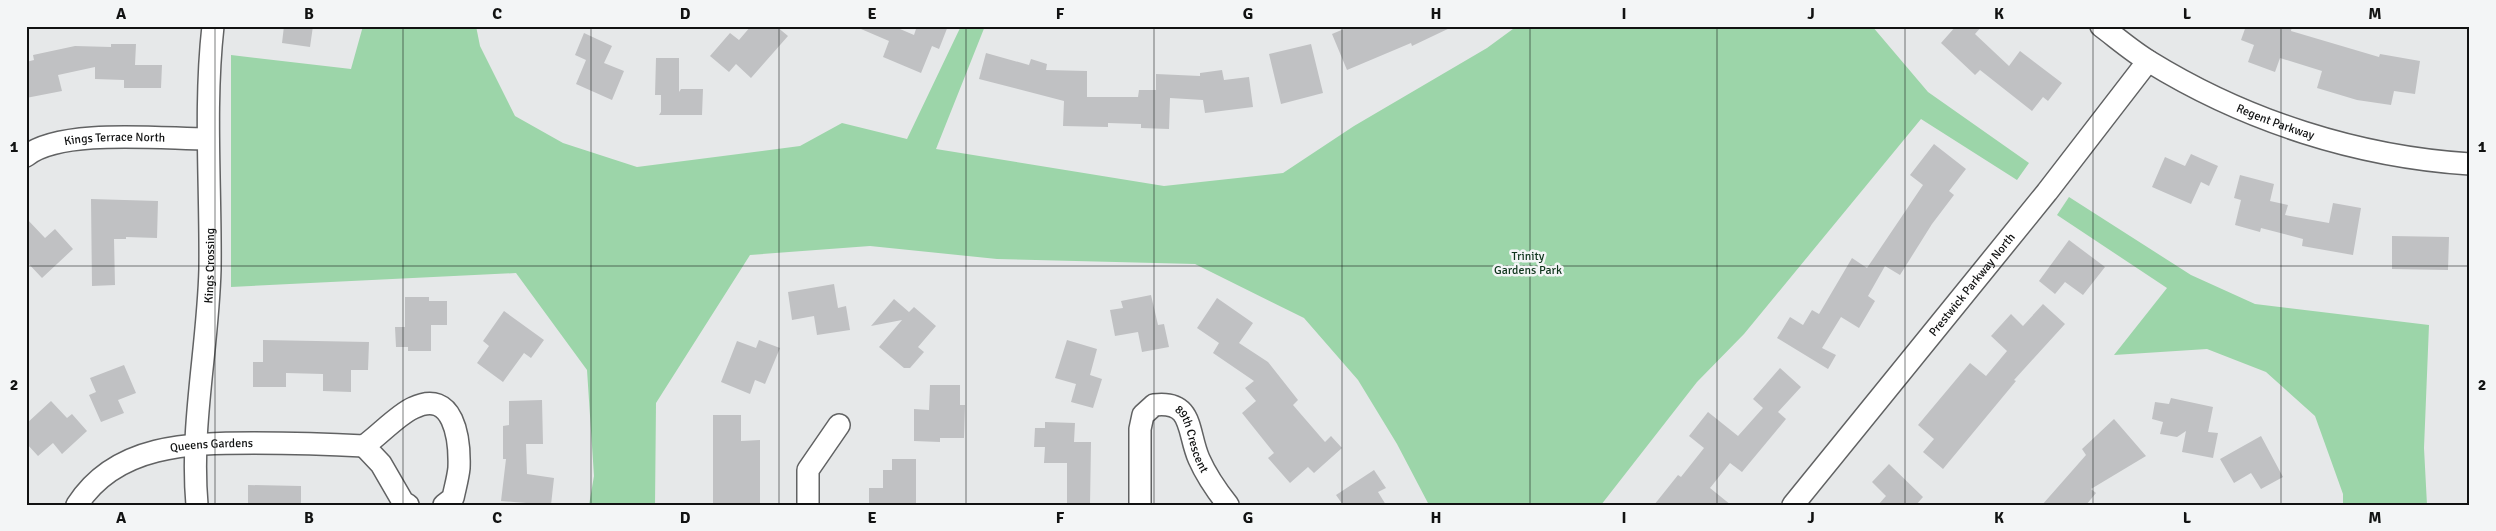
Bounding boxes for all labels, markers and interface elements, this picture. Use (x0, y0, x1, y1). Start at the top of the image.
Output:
text: A (116, 4, 127, 24)
text: B (304, 4, 314, 24)
text: C (492, 4, 502, 24)
text: D (680, 4, 691, 24)
text: E (867, 4, 877, 24)
text: F (1056, 4, 1065, 24)
text: G (1243, 4, 1253, 24)
text: H (1431, 4, 1441, 24)
text: I (1621, 4, 1627, 24)
text: J (1807, 4, 1815, 24)
text: K (1994, 4, 2004, 24)
text: L (2183, 4, 2192, 24)
text: M (2368, 4, 2382, 24)
street label: Regent Parkway (2234, 100, 2317, 143)
street label: Kings Terrace North (63, 129, 166, 149)
text: 1 (10, 137, 19, 157)
text: 1 (2478, 137, 2487, 157)
street label: Kings Crossing (201, 228, 218, 304)
street label: Prestwick Parkway North (1926, 230, 2018, 339)
park label: Trinity Gardens Park (1494, 249, 1562, 278)
text: 2 (10, 375, 18, 395)
text: 2 (2478, 375, 2486, 395)
street label: 89th Crescent (1172, 402, 1212, 475)
street label: Queens Gardens (169, 435, 253, 456)
text: A (116, 508, 127, 528)
text: B (304, 508, 314, 528)
text: C (492, 508, 502, 528)
text: D (680, 508, 691, 528)
text: E (867, 508, 877, 528)
text: F (1056, 508, 1065, 528)
text: G (1243, 508, 1253, 528)
text: H (1431, 508, 1441, 528)
text: I (1621, 508, 1627, 528)
text: J (1807, 508, 1815, 528)
text: K (1994, 508, 2004, 528)
text: L (2183, 508, 2192, 528)
text: M (2368, 508, 2382, 528)

